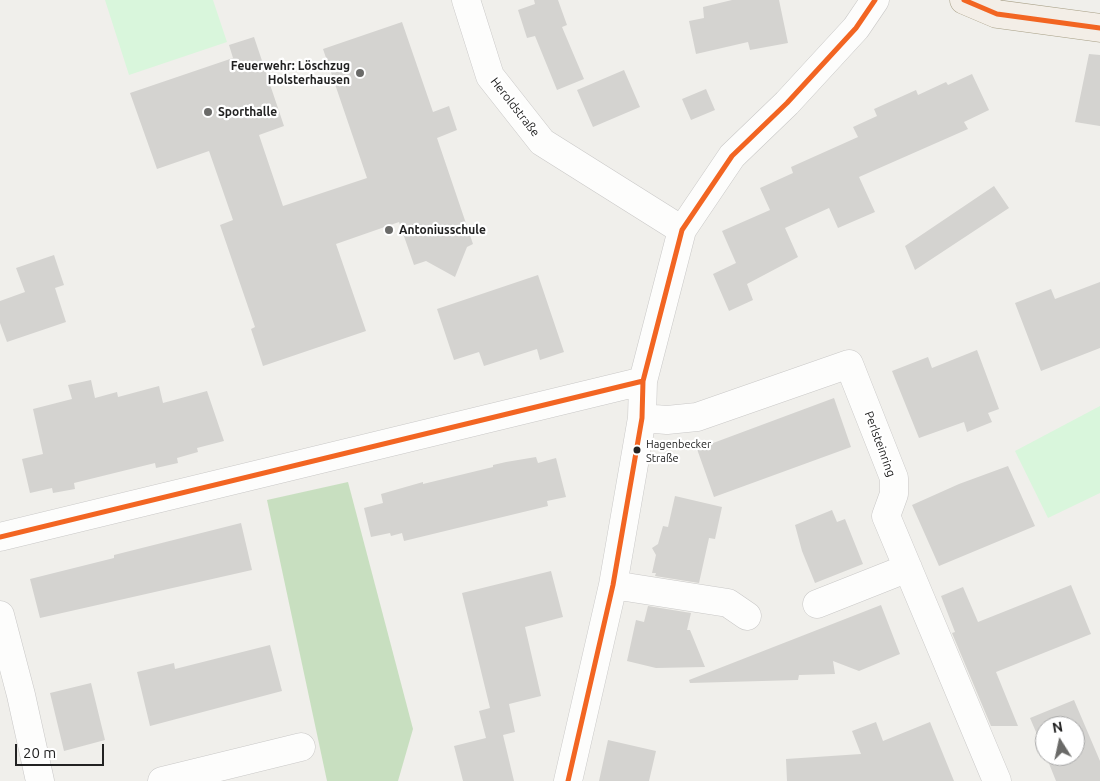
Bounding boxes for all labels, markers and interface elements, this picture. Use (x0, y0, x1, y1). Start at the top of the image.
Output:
place label: Feuerwehr: Löschzug Holsterhausen (231, 59, 350, 87)
marker: Feuerwehr: Löschzug Holsterhausen (354, 67, 366, 79)
street label: Heroldstraße (487, 75, 543, 139)
place label: Sporthalle (218, 105, 277, 119)
marker: Sporthalle (202, 106, 214, 118)
place label: Antoniusschule (399, 223, 486, 237)
marker: Antoniusschule (383, 224, 395, 236)
street label: Perlsteinring (861, 409, 899, 479)
place label: Hagenbecker Straße (646, 437, 711, 463)
marker: Hagenbecker Straße (632, 445, 642, 455)
north arrow (1035, 716, 1085, 766)
text: N (1051, 718, 1064, 736)
scale bar (18, 734, 106, 766)
text: 20 m (23, 744, 56, 761)

